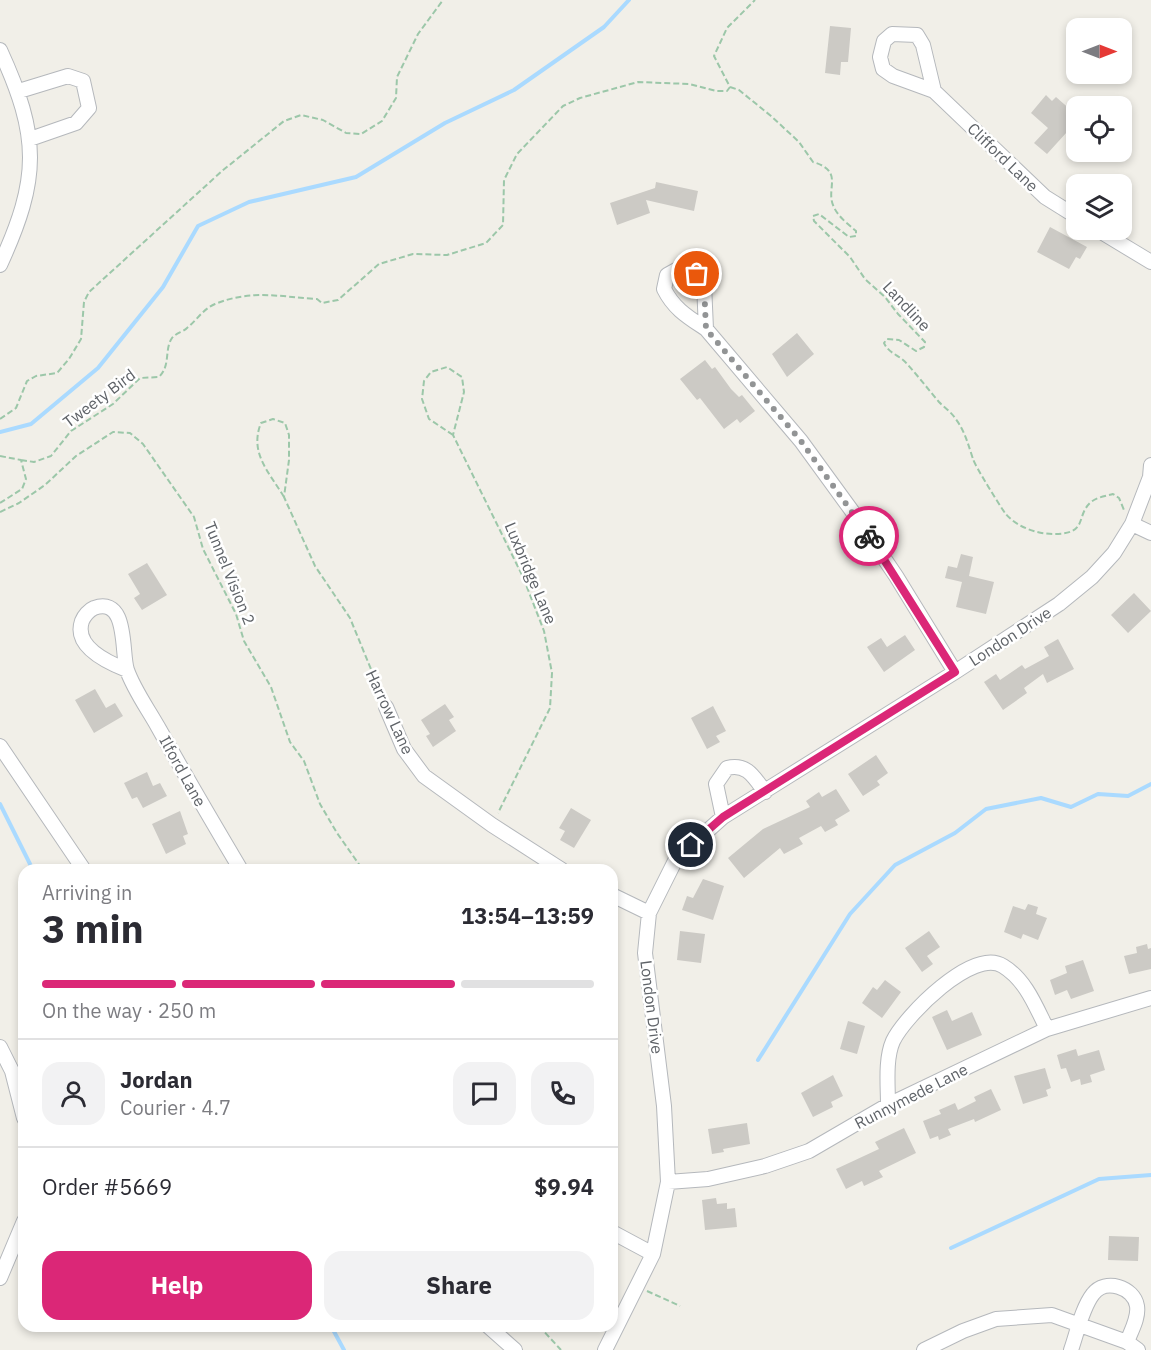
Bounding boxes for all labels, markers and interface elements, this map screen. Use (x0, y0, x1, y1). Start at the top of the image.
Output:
north arrow (1066, 18, 1132, 84)
map controls (1066, 18, 1132, 240)
button: locate (1066, 96, 1132, 162)
street label: Clifford Lane (963, 118, 1043, 196)
button: layers (1066, 174, 1132, 240)
pin (671, 248, 722, 299)
icon: bag (680, 257, 713, 290)
street label: Landline (879, 277, 935, 335)
street label: Tweety Bird (59, 364, 139, 432)
courier (839, 506, 899, 566)
street label: Tunnel Vision 2 (200, 518, 260, 628)
street label: Luxbridge Lane (501, 519, 562, 627)
icon: bike (853, 520, 886, 553)
street label: London Drive (965, 602, 1055, 670)
street label: Harrow Lane (362, 667, 418, 758)
street label: Ilford Lane (155, 732, 211, 810)
pin (665, 819, 716, 870)
icon: home (674, 828, 707, 861)
text: Arriving in (42, 879, 132, 906)
text: 13:54–13:59 (461, 901, 594, 930)
text: 3 min (42, 903, 144, 954)
street label: London Drive (636, 959, 668, 1055)
text: On the way · 250 m (42, 997, 216, 1024)
street label: Runnymede Lane (851, 1059, 971, 1133)
button: person (42, 1062, 105, 1125)
button: chat (453, 1062, 516, 1125)
button: phone (531, 1062, 594, 1125)
text: Jordan (120, 1065, 193, 1094)
text: Courier · 4.7 (120, 1094, 231, 1121)
text: Order #5669 (42, 1172, 172, 1201)
text: $9.94 (534, 1172, 594, 1201)
button: Help (42, 1251, 312, 1320)
button: Share (324, 1251, 594, 1320)

